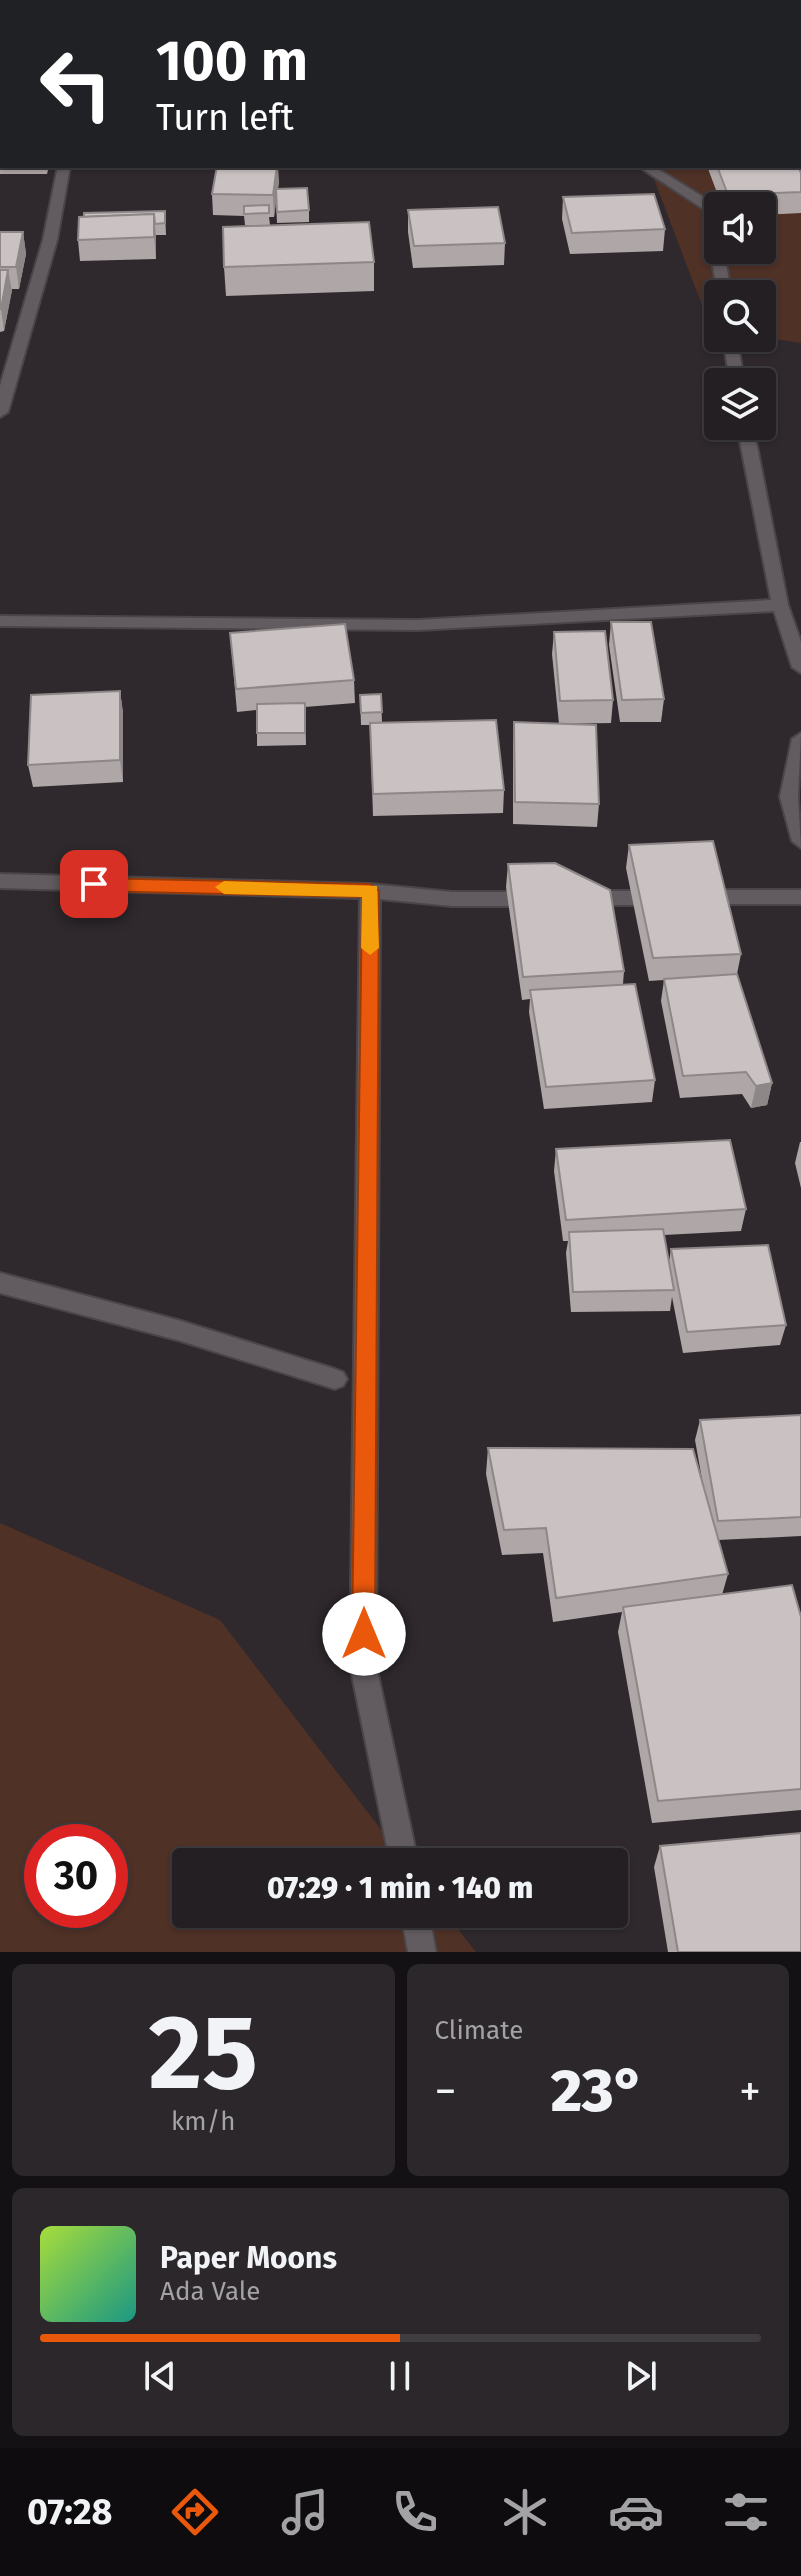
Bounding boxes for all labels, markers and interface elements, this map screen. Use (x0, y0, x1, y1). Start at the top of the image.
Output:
text: 100 m (156, 28, 308, 95)
icon: left (24, 32, 128, 136)
text: Turn left (156, 96, 294, 140)
map controls (704, 192, 776, 440)
button: sound (704, 192, 776, 264)
button: search (704, 280, 776, 352)
button: layers (704, 368, 776, 440)
pin (60, 850, 128, 918)
icon: arrive (72, 862, 116, 906)
position arrow (322, 1592, 406, 1676)
speed limit sign: 30 (24, 1824, 128, 1928)
text: 07:29 · 1 min · 140 m (267, 1870, 533, 1906)
text: 25 (148, 1991, 258, 2116)
text: Climate (435, 2015, 523, 2046)
text: 23° (551, 2055, 645, 2127)
text: − (435, 2065, 457, 2118)
text: + (739, 2065, 761, 2118)
text: km/h (171, 2106, 235, 2137)
text: Paper Moons (160, 2240, 337, 2276)
text: Ada Vale (160, 2276, 260, 2307)
icon: previous (138, 2354, 182, 2398)
icon: pause (378, 2354, 422, 2398)
icon: next (619, 2354, 663, 2398)
icon: directions (167, 2484, 223, 2540)
icon: music (277, 2484, 333, 2540)
icon: phone (387, 2484, 443, 2540)
icon: climate (497, 2484, 553, 2540)
icon: car (608, 2484, 664, 2540)
icon: filters (718, 2484, 774, 2540)
text: 07:28 (27, 2490, 112, 2534)

